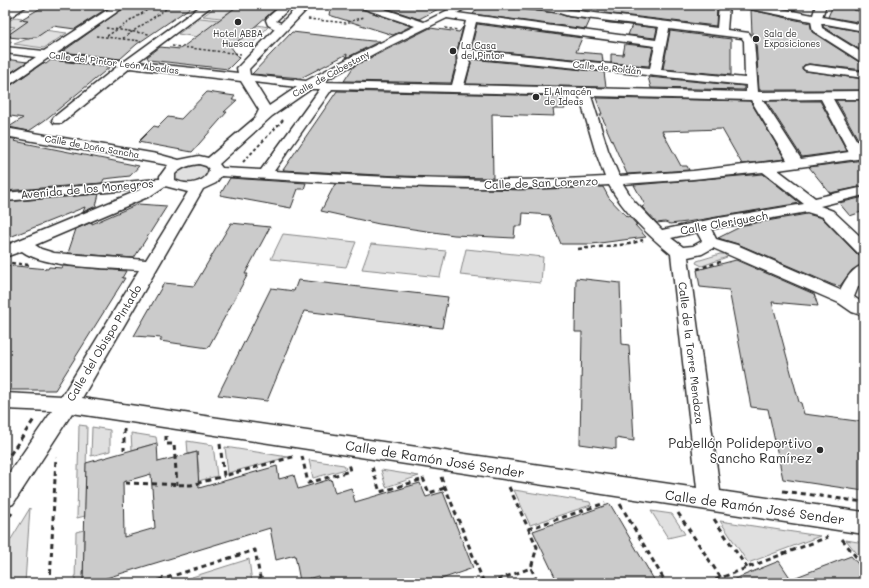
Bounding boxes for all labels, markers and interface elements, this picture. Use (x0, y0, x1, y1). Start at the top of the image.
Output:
marker: Hotel ABBA Huesca (233, 17, 243, 27)
place label: Hotel ABBA Huesca (213, 28, 263, 49)
place label: Sala de Exposiciones (764, 28, 820, 49)
marker: Sala de Exposiciones (751, 34, 761, 44)
place label: La Casa del Pintor (461, 40, 504, 61)
marker: La Casa del Pintor (448, 46, 458, 56)
street label: Calle de Cabestany (290, 48, 371, 99)
street label: Calle del Pintor León Abadías (48, 49, 180, 76)
street label: Calle de Roldán (572, 58, 642, 77)
place label: El Almacén de Ideas (544, 86, 591, 107)
marker: El Almacén de Ideas (531, 92, 541, 102)
street label: Calle de Doña Sancha (44, 133, 141, 160)
street label: Calle de San Lorenzo (484, 173, 599, 192)
street label: Avenida de los Monegros (20, 175, 154, 202)
street label: Calle Cleriguech (679, 207, 769, 238)
street label: Calle del Obispo Pintado (63, 281, 145, 404)
street label: Calle de la Torre Mendoza (675, 281, 708, 425)
place label: Pabellón Polideportivo Sancho Ramírez (668, 434, 812, 466)
street label: Calle de Ramón José Sender (344, 436, 526, 481)
marker: Pabellón Polideportivo Sancho Ramírez (815, 445, 825, 455)
street label: Calle de Ramón José Sender (664, 485, 846, 528)

